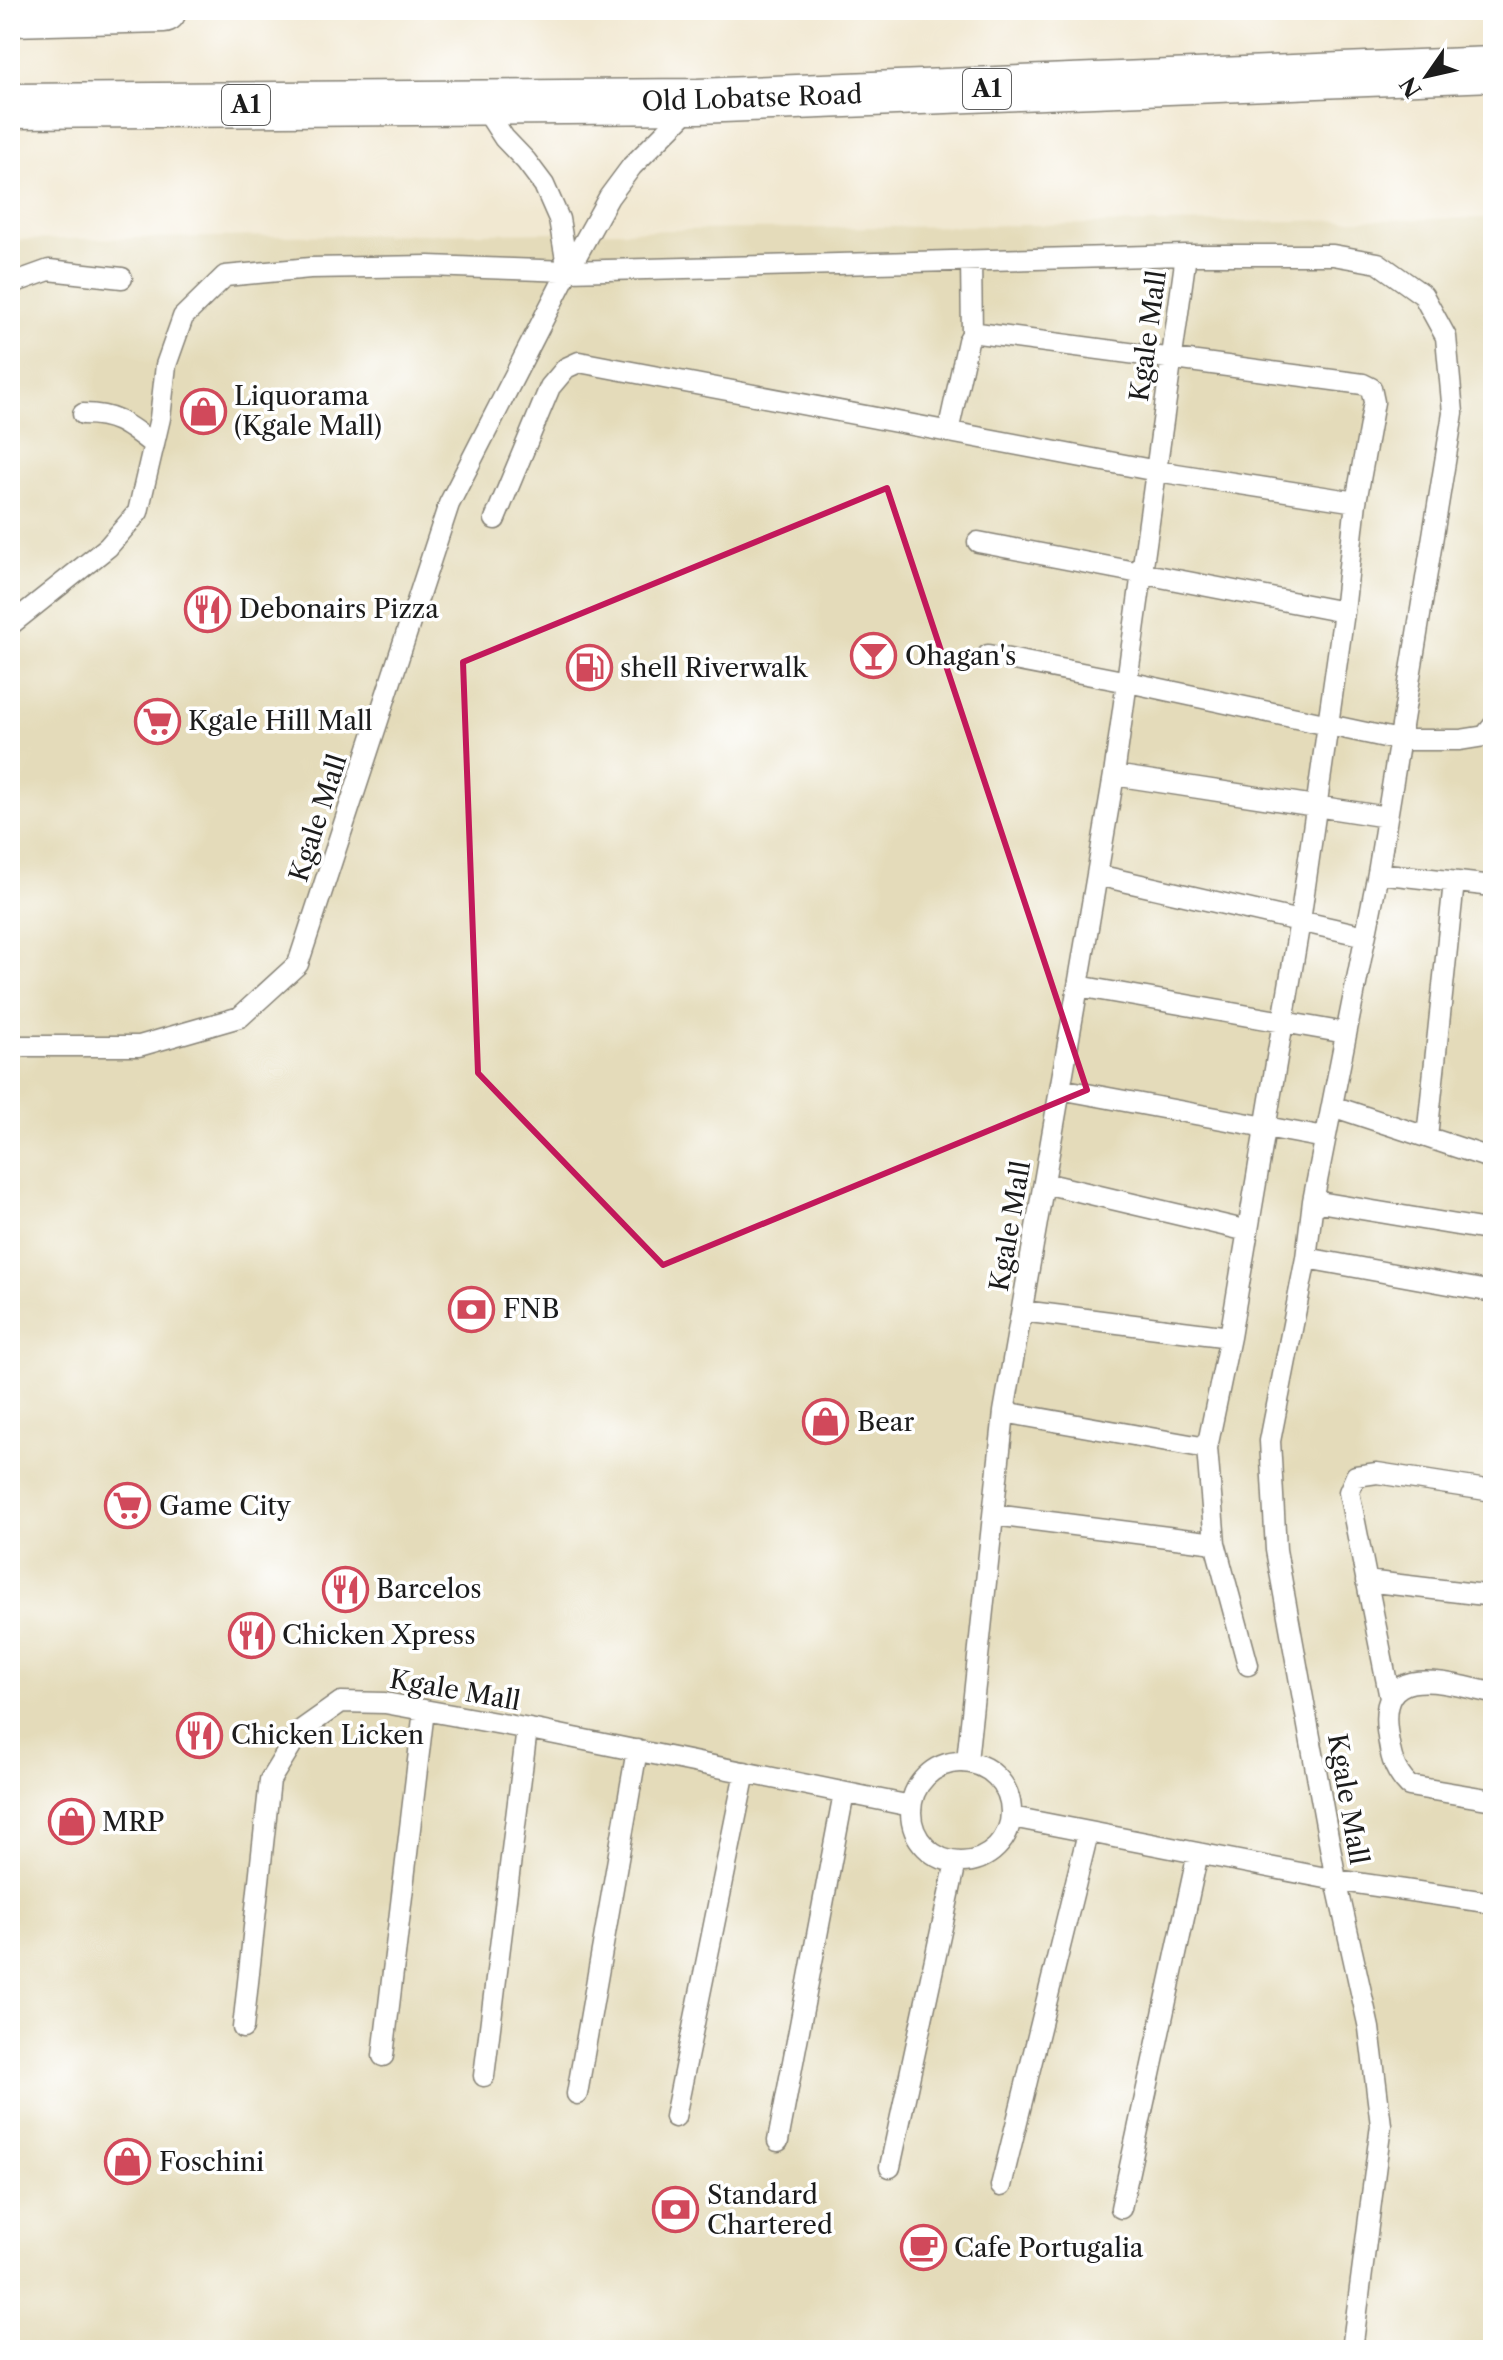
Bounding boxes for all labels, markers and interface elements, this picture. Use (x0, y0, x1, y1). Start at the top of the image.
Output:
north arrow (1387, 36, 1467, 116)
road number: A1 (963, 69, 1011, 109)
text: N (1394, 71, 1427, 102)
street label: Old Lobatse Road (641, 78, 863, 118)
road number: A1 (222, 85, 270, 125)
street label: Kgale Mall (1123, 268, 1173, 404)
place label: Liquorama (Kgale Mall) (234, 380, 382, 442)
shop icon: Liquorama (Kgale Mall) (179, 387, 227, 435)
restaurant icon: Debonairs Pizza (184, 585, 232, 633)
place label: Debonairs Pizza (239, 593, 439, 625)
bar icon: Ohagan's (850, 632, 898, 680)
place label: Ohagan's (905, 640, 1016, 672)
fuel station icon: shell Riverwalk (565, 644, 613, 692)
place label: shell Riverwalk (620, 652, 808, 684)
supermarket icon: Kgale Hill Mall (133, 697, 181, 745)
place label: Kgale Hill Mall (188, 705, 373, 737)
street label: Kgale Mall (282, 750, 354, 886)
street label: Kgale Mall (983, 1158, 1037, 1294)
bank icon: FNB (448, 1285, 496, 1333)
place label: FNB (503, 1293, 559, 1325)
shop icon: Bear (802, 1398, 850, 1446)
place label: Bear (857, 1406, 914, 1438)
supermarket icon: Game City (104, 1482, 152, 1530)
place label: Game City (159, 1490, 292, 1522)
restaurant icon: Barcelos (321, 1565, 369, 1613)
place label: Barcelos (376, 1573, 482, 1605)
restaurant icon: Chicken Xpress (227, 1611, 275, 1659)
place label: Chicken Xpress (282, 1619, 475, 1651)
street label: Kgale Mall (387, 1663, 523, 1717)
restaurant icon: Chicken Licken (176, 1711, 224, 1759)
place label: Chicken Licken (231, 1719, 424, 1751)
street label: Kgale Mall (1321, 1731, 1375, 1867)
shop icon: MRP (47, 1798, 95, 1846)
place label: MRP (102, 1806, 164, 1838)
shop icon: Foschini (104, 2138, 152, 2186)
place label: Foschini (159, 2146, 264, 2178)
place label: Standard Chartered (707, 2179, 833, 2241)
bank icon: Standard Chartered (652, 2186, 700, 2234)
cafe icon: Cafe Portugalia (899, 2224, 947, 2272)
place label: Cafe Portugalia (954, 2232, 1144, 2264)

